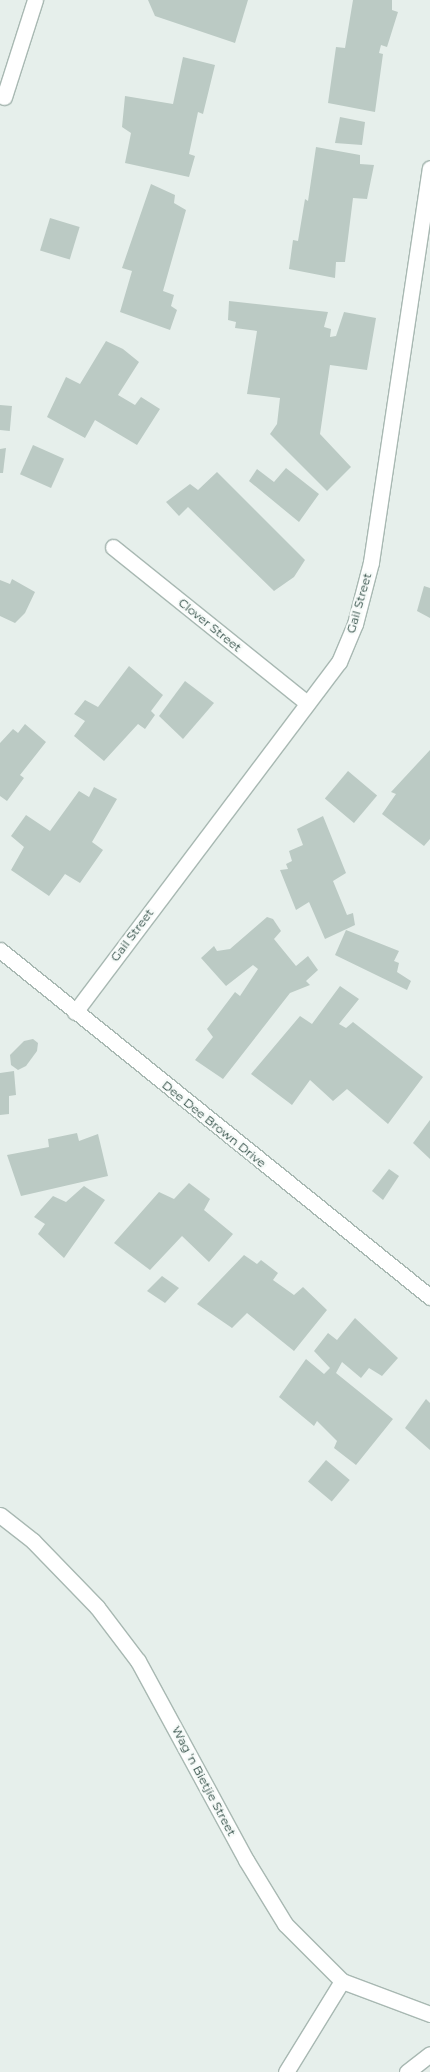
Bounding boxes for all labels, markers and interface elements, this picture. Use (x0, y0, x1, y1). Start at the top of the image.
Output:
street label: Gail Street (344, 571, 374, 635)
street label: Clover Street (176, 595, 244, 655)
street label: Gail Street (108, 906, 156, 964)
street label: Dee Dee Brown Drive (159, 1078, 269, 1170)
street label: Wag 'n Bietjie Street (169, 1724, 239, 1838)

